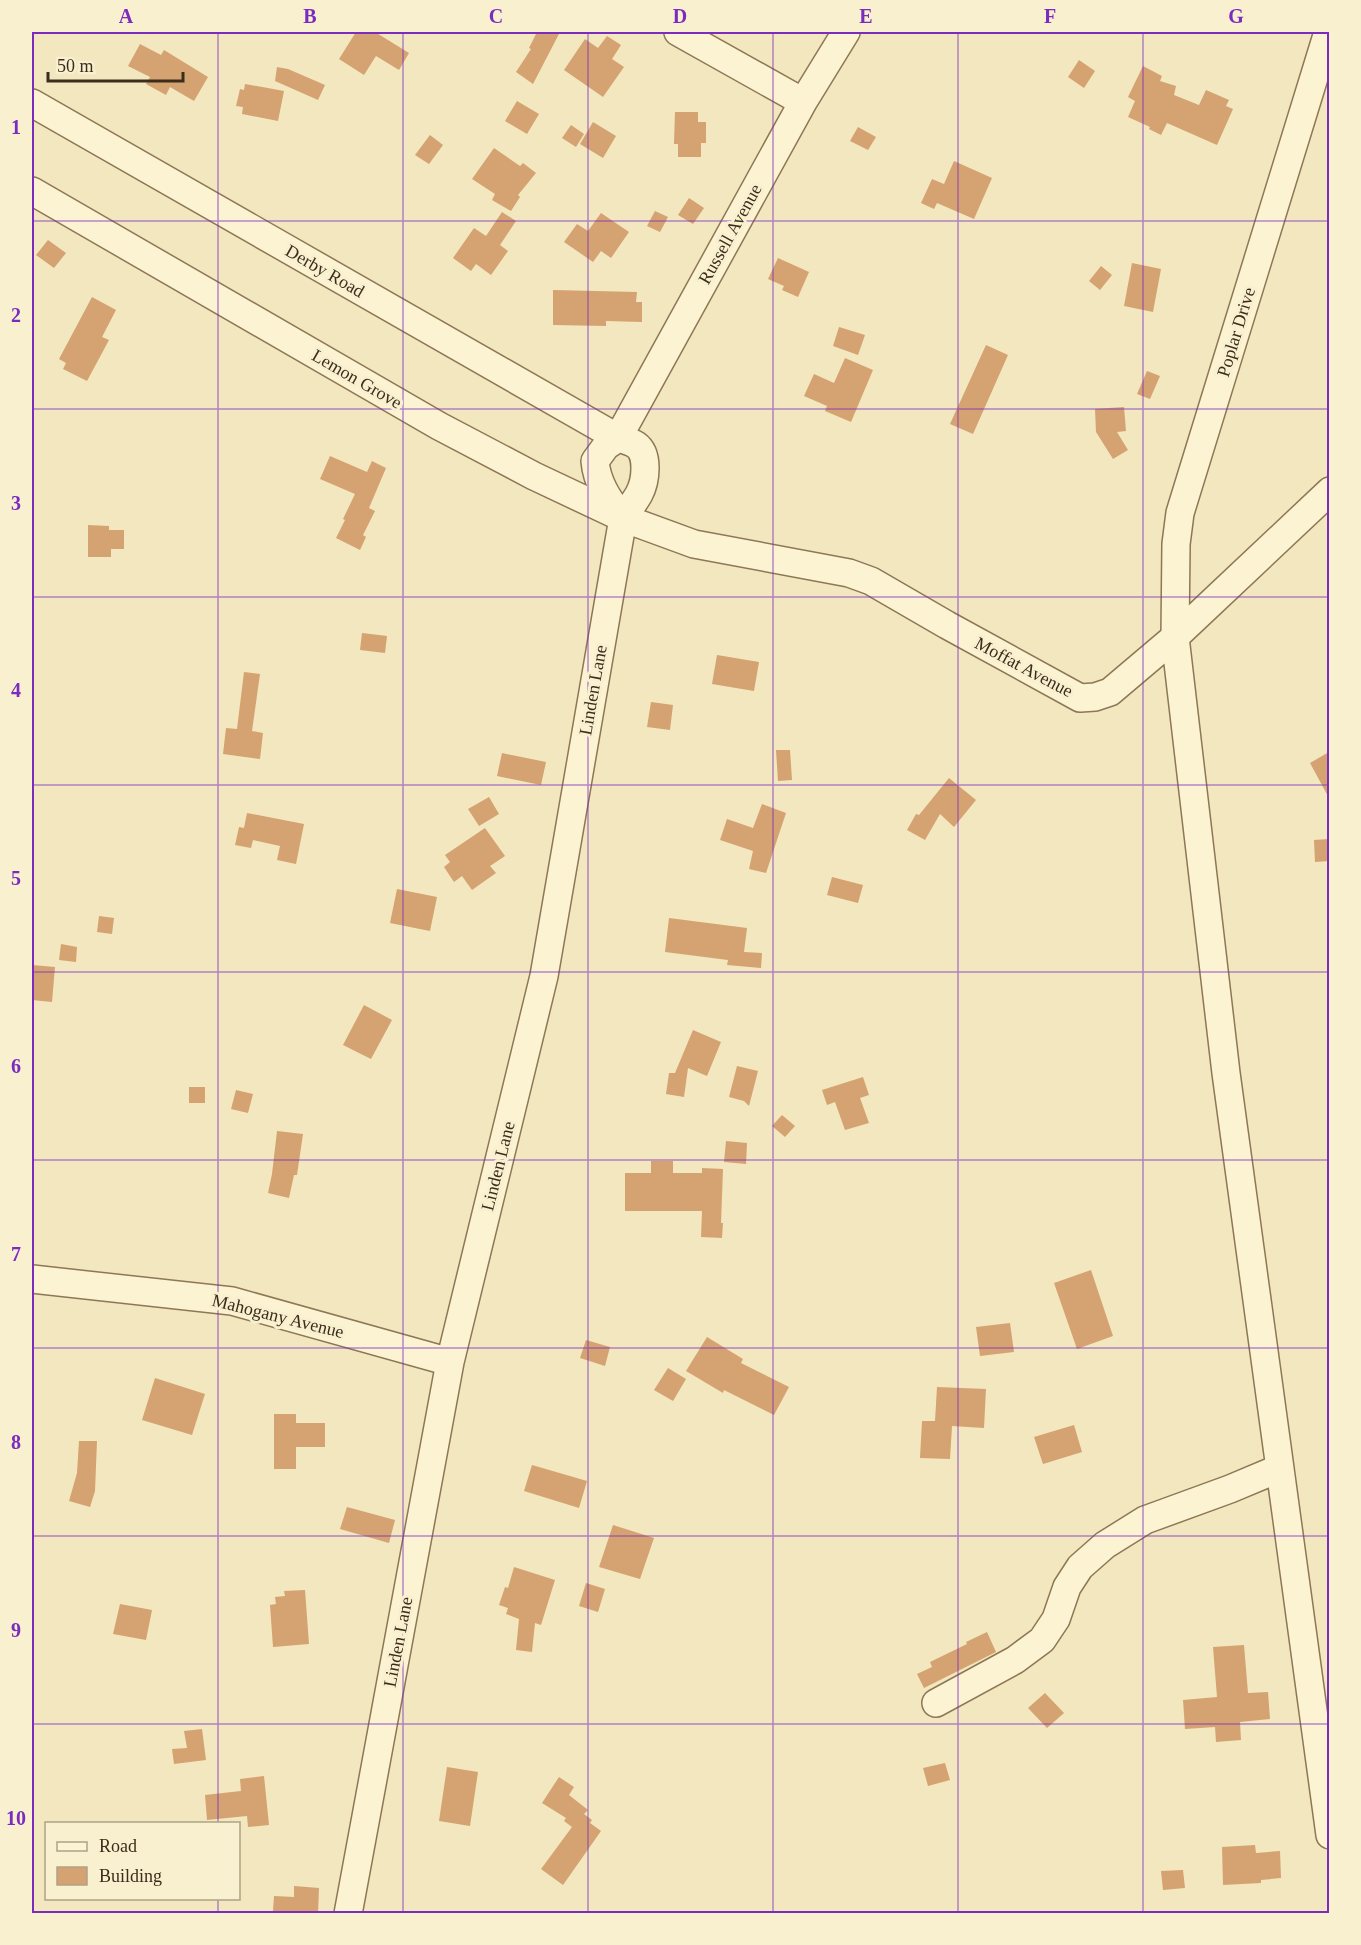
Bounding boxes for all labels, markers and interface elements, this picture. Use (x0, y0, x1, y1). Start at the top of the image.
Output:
text: A (119, 5, 134, 27)
text: B (303, 5, 317, 27)
text: C (489, 5, 503, 27)
text: D (673, 5, 687, 27)
text: E (859, 5, 873, 27)
text: F (1044, 5, 1056, 27)
text: G (1228, 5, 1244, 27)
scale bar (48, 45, 183, 83)
text: 50 m (57, 56, 94, 76)
text: 1 (11, 116, 21, 138)
street label: Russell Avenue (694, 181, 766, 287)
street label: Derby Road (282, 240, 368, 302)
street label: Poplar Drive (1213, 285, 1259, 379)
text: 2 (11, 304, 21, 326)
street label: Lemon Grove (308, 345, 406, 413)
text: 3 (11, 492, 21, 514)
street label: Moffat Avenue (972, 633, 1076, 701)
street label: Linden Lane (575, 643, 611, 737)
text: 4 (11, 679, 21, 701)
text: 5 (11, 867, 21, 889)
text: 6 (11, 1055, 21, 1077)
street label: Linden Lane (477, 1119, 519, 1213)
text: 7 (11, 1243, 21, 1265)
street label: Mahogany Avenue (210, 1290, 346, 1342)
text: 8 (11, 1431, 21, 1453)
street label: Linden Lane (379, 1595, 417, 1689)
text: 9 (11, 1619, 21, 1641)
text: 10 (6, 1807, 26, 1829)
legend (45, 1822, 240, 1900)
text: Road (99, 1836, 137, 1856)
text: Building (99, 1866, 162, 1886)

